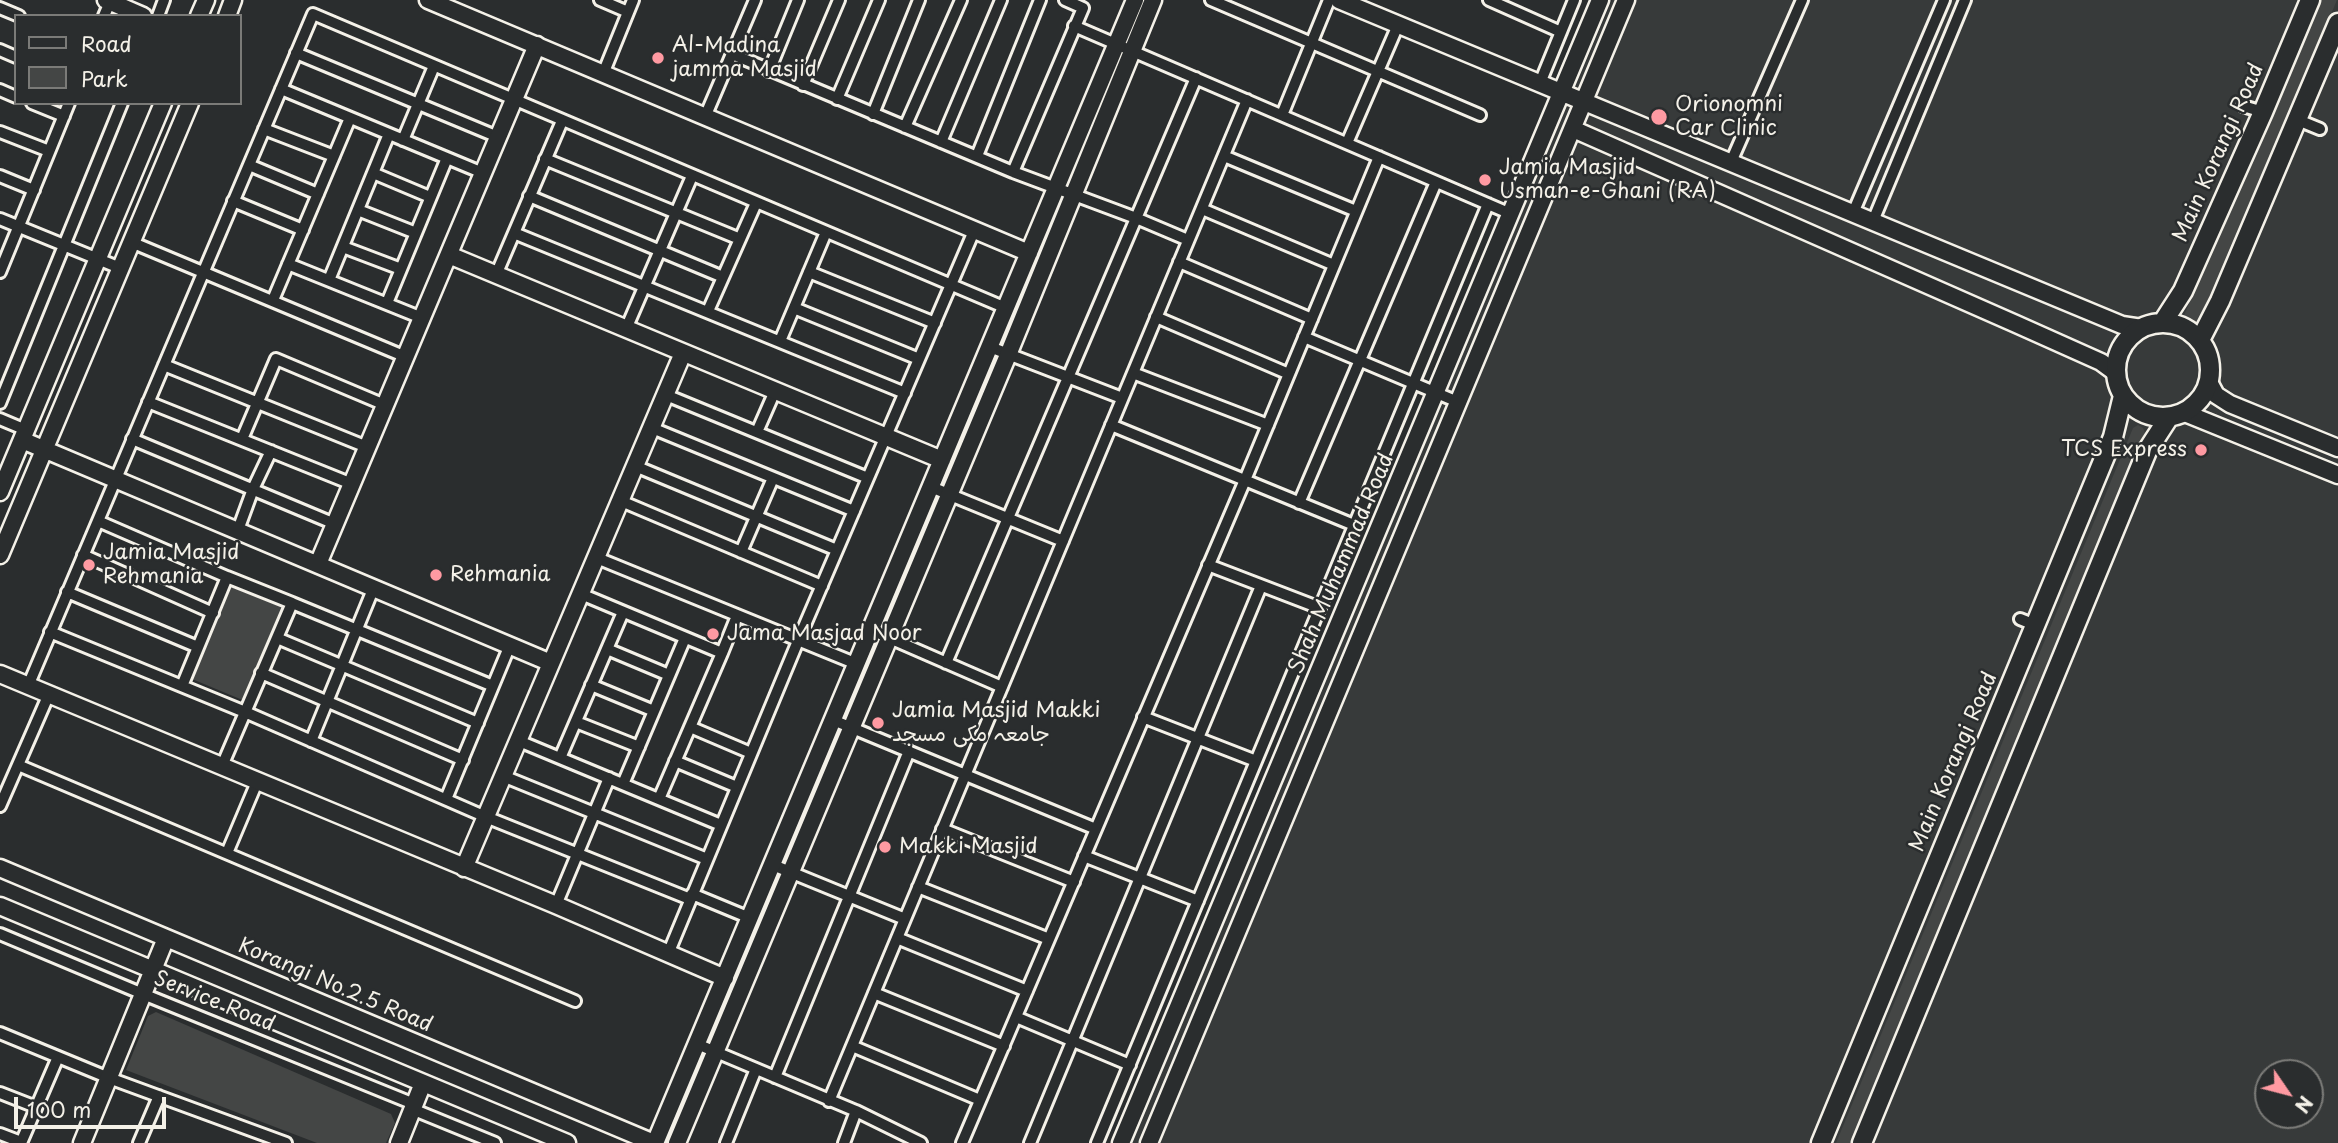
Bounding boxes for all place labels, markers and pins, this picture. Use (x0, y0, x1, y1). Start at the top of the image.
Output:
place label: Al-Madina jamma Masjid (672, 33, 817, 83)
marker: Al-Madina jamma Masjid (650, 50, 666, 66)
place label: Orionomni Car Clinic (1675, 92, 1783, 142)
marker: Orionomni Car Clinic (1649, 107, 1669, 127)
place label: Jamia Masjid Usman-e-Ghani (RA) (1499, 155, 1716, 205)
marker: Jamia Masjid Usman-e-Ghani (RA) (1477, 172, 1493, 188)
place label: TCS Express (2061, 437, 2187, 463)
marker: TCS Express (2193, 442, 2209, 458)
place label: Jamia Masjid Rehmania (103, 540, 240, 590)
marker: Jamia Masjid Rehmania (81, 557, 97, 573)
place label: Rehmania (450, 562, 550, 588)
marker: Rehmania (428, 567, 444, 583)
place label: Jama Masjad Noor (727, 621, 922, 647)
marker: Jama Masjad Noor (705, 626, 721, 642)
place label: Jamia Masjid Makki جامعہ مکی مسجد (892, 698, 1100, 748)
marker: Jamia Masjid Makki جامعہ مکی مسجد (870, 715, 886, 731)
place label: Makki Masjid (899, 834, 1038, 860)
marker: Makki Masjid (877, 839, 893, 855)

